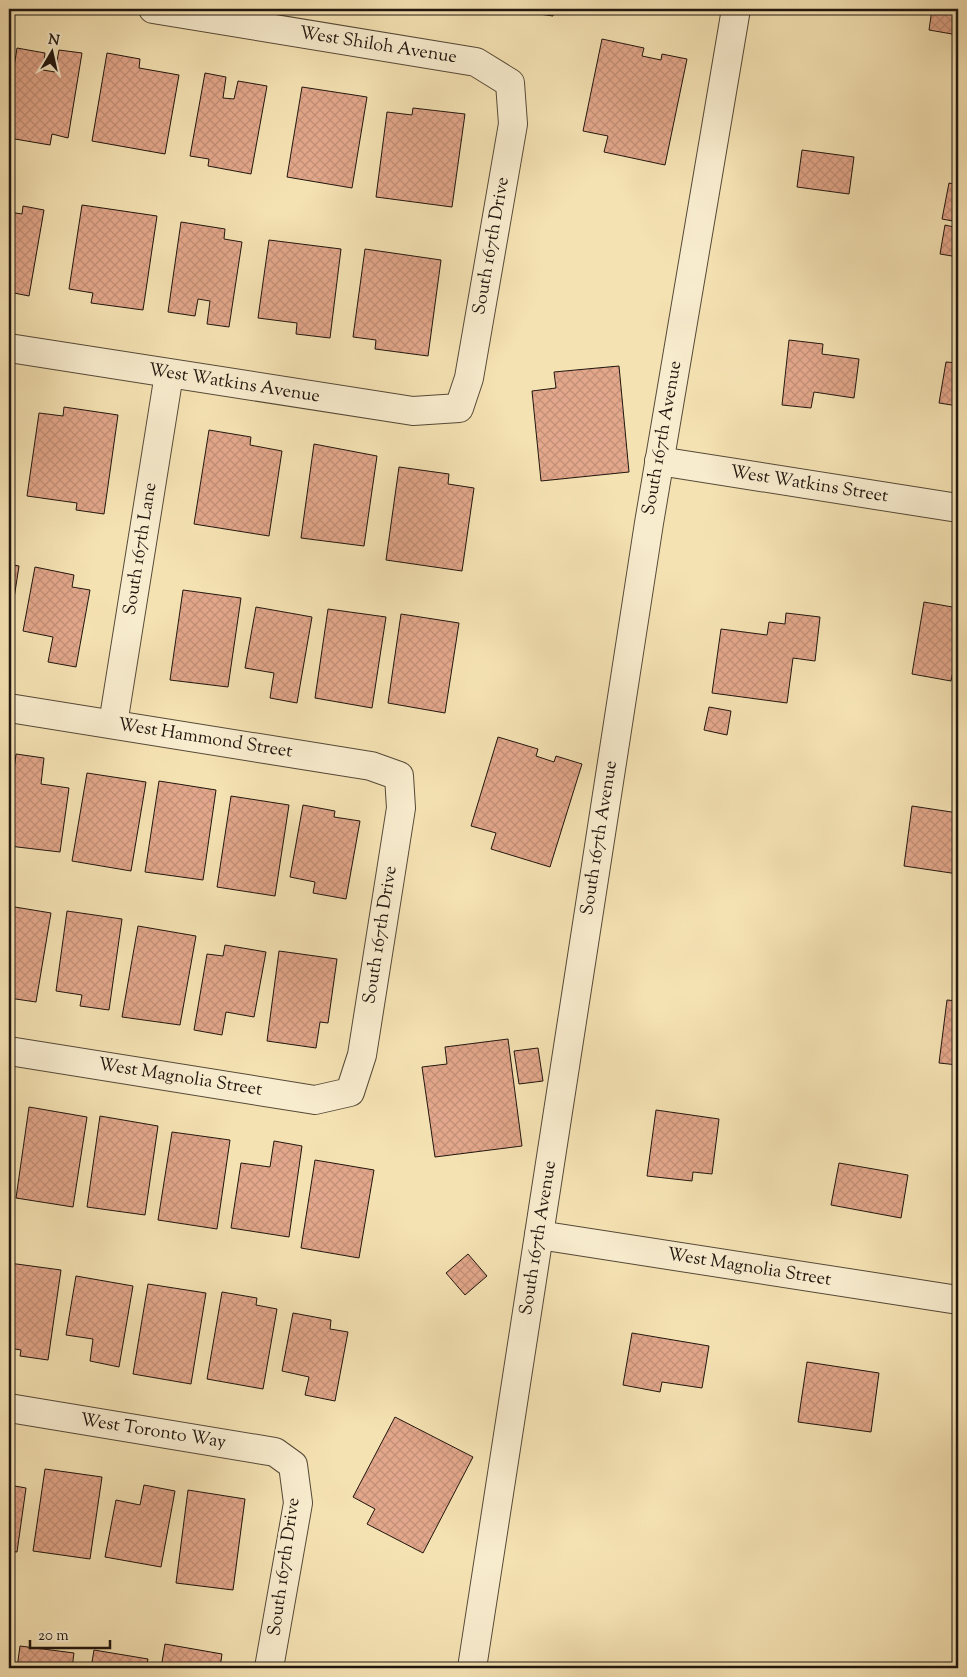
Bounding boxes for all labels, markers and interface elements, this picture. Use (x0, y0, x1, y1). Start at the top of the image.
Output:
street label: West Shiloh Avenue (297, 21, 459, 71)
north arrow (28, 28, 78, 78)
text: N (47, 30, 61, 52)
street label: South 167th Drive (467, 175, 517, 317)
street label: West Watkins Avenue (146, 358, 322, 410)
street label: South 167th Avenue (637, 359, 689, 517)
street label: West Watkins Street (728, 460, 890, 510)
street label: South 167th Lane (118, 481, 164, 617)
street label: West Hammond Street (116, 712, 294, 766)
street label: South 167th Avenue (575, 759, 625, 917)
street label: South 167th Drive (357, 864, 405, 1006)
street label: West Magnolia Street (96, 1052, 264, 1104)
street label: South 167th Avenue (514, 1159, 564, 1317)
street label: West Magnolia Street (665, 1242, 833, 1294)
street label: West Toronto Way (78, 1408, 228, 1456)
street label: South 167th Drive (262, 1496, 308, 1638)
scale bar (30, 1617, 110, 1649)
text: 20 m (38, 1626, 69, 1647)

